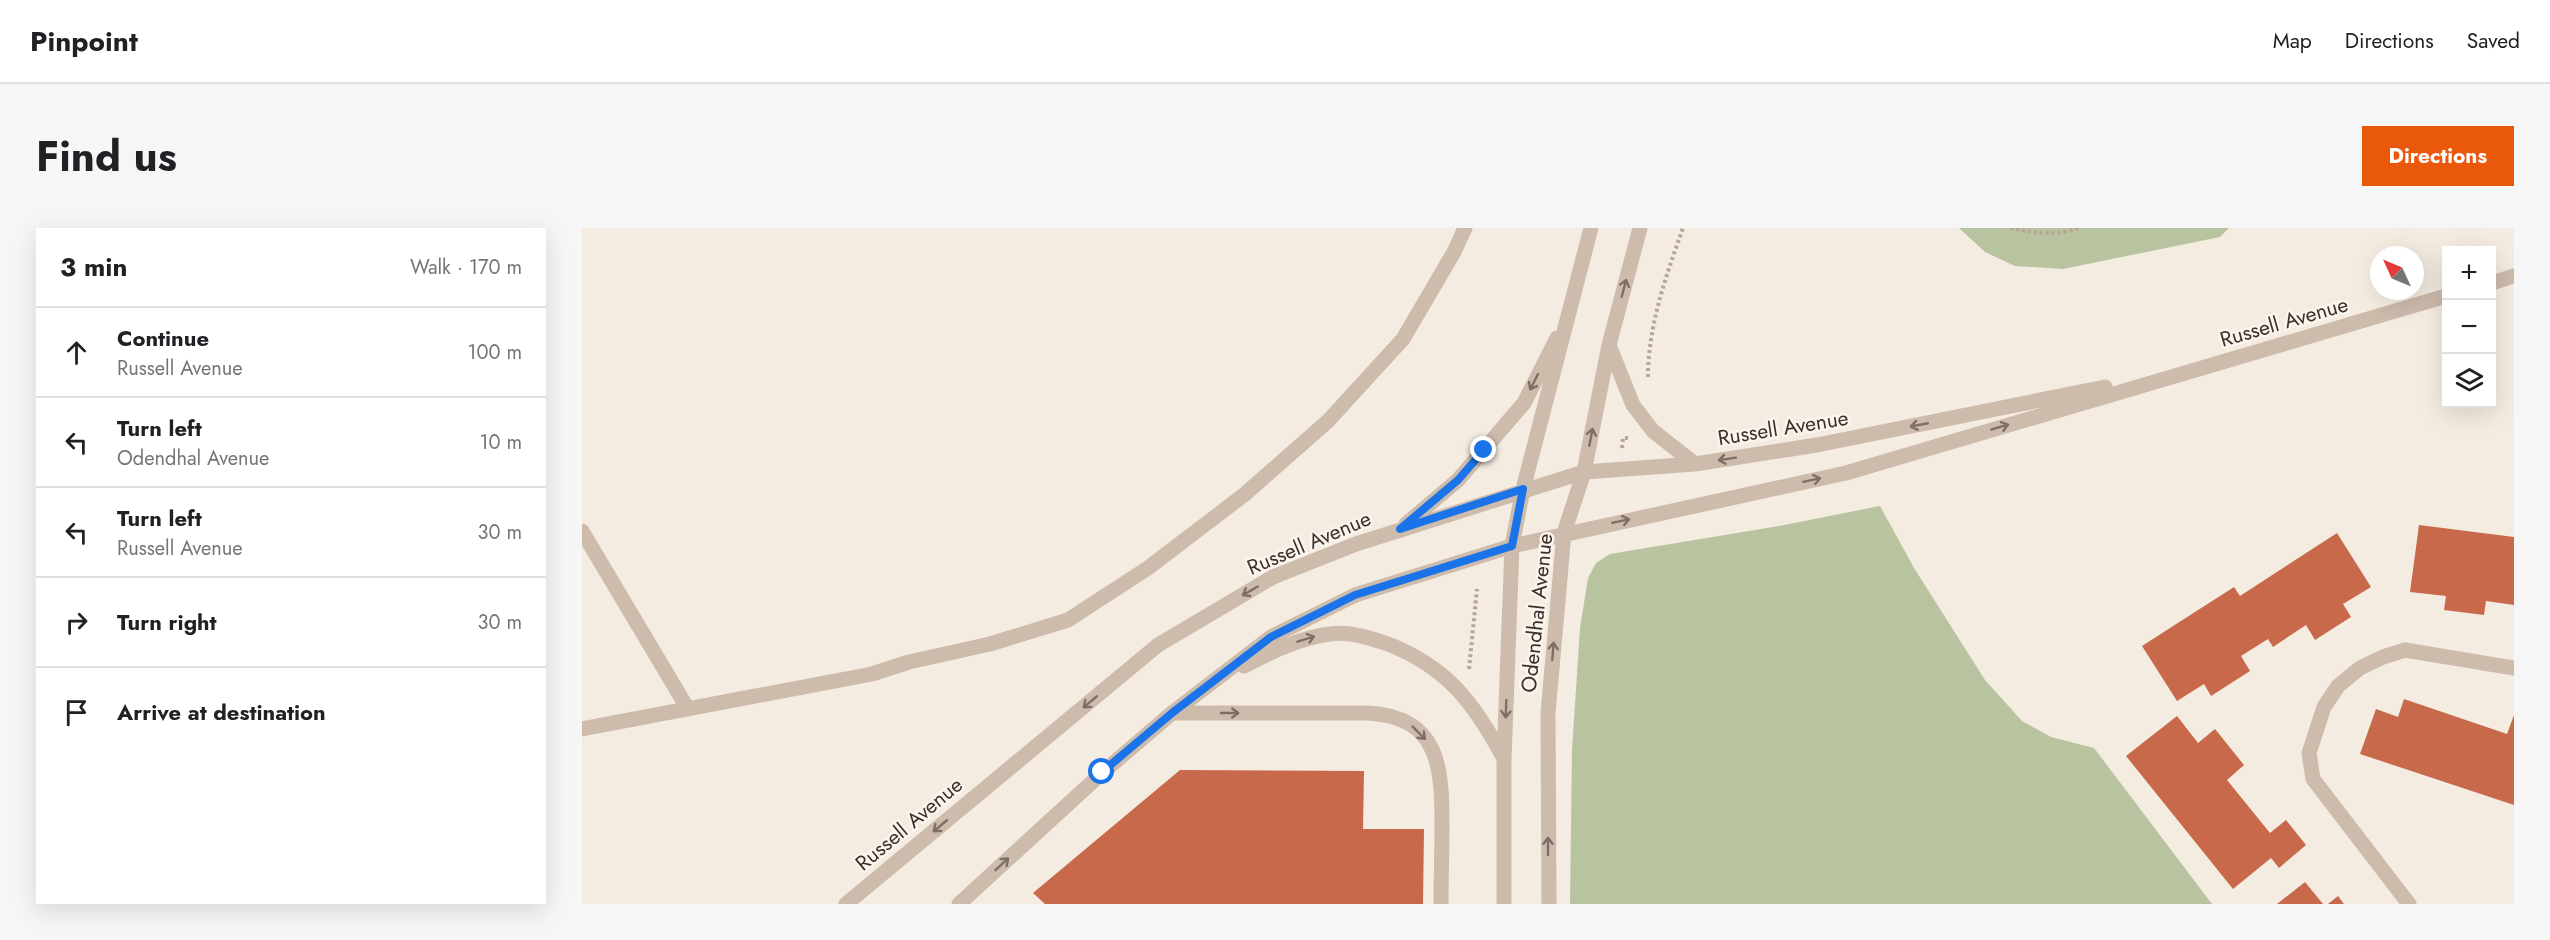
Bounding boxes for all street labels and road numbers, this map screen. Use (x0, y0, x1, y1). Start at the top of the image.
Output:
street label: Russell Avenue (2216, 289, 2352, 355)
street label: Russell Avenue (1716, 403, 1851, 453)
street label: Russell Avenue (1242, 503, 1376, 583)
street label: Odendhal Avenue (1514, 532, 1560, 694)
street label: Russell Avenue (849, 770, 969, 878)

